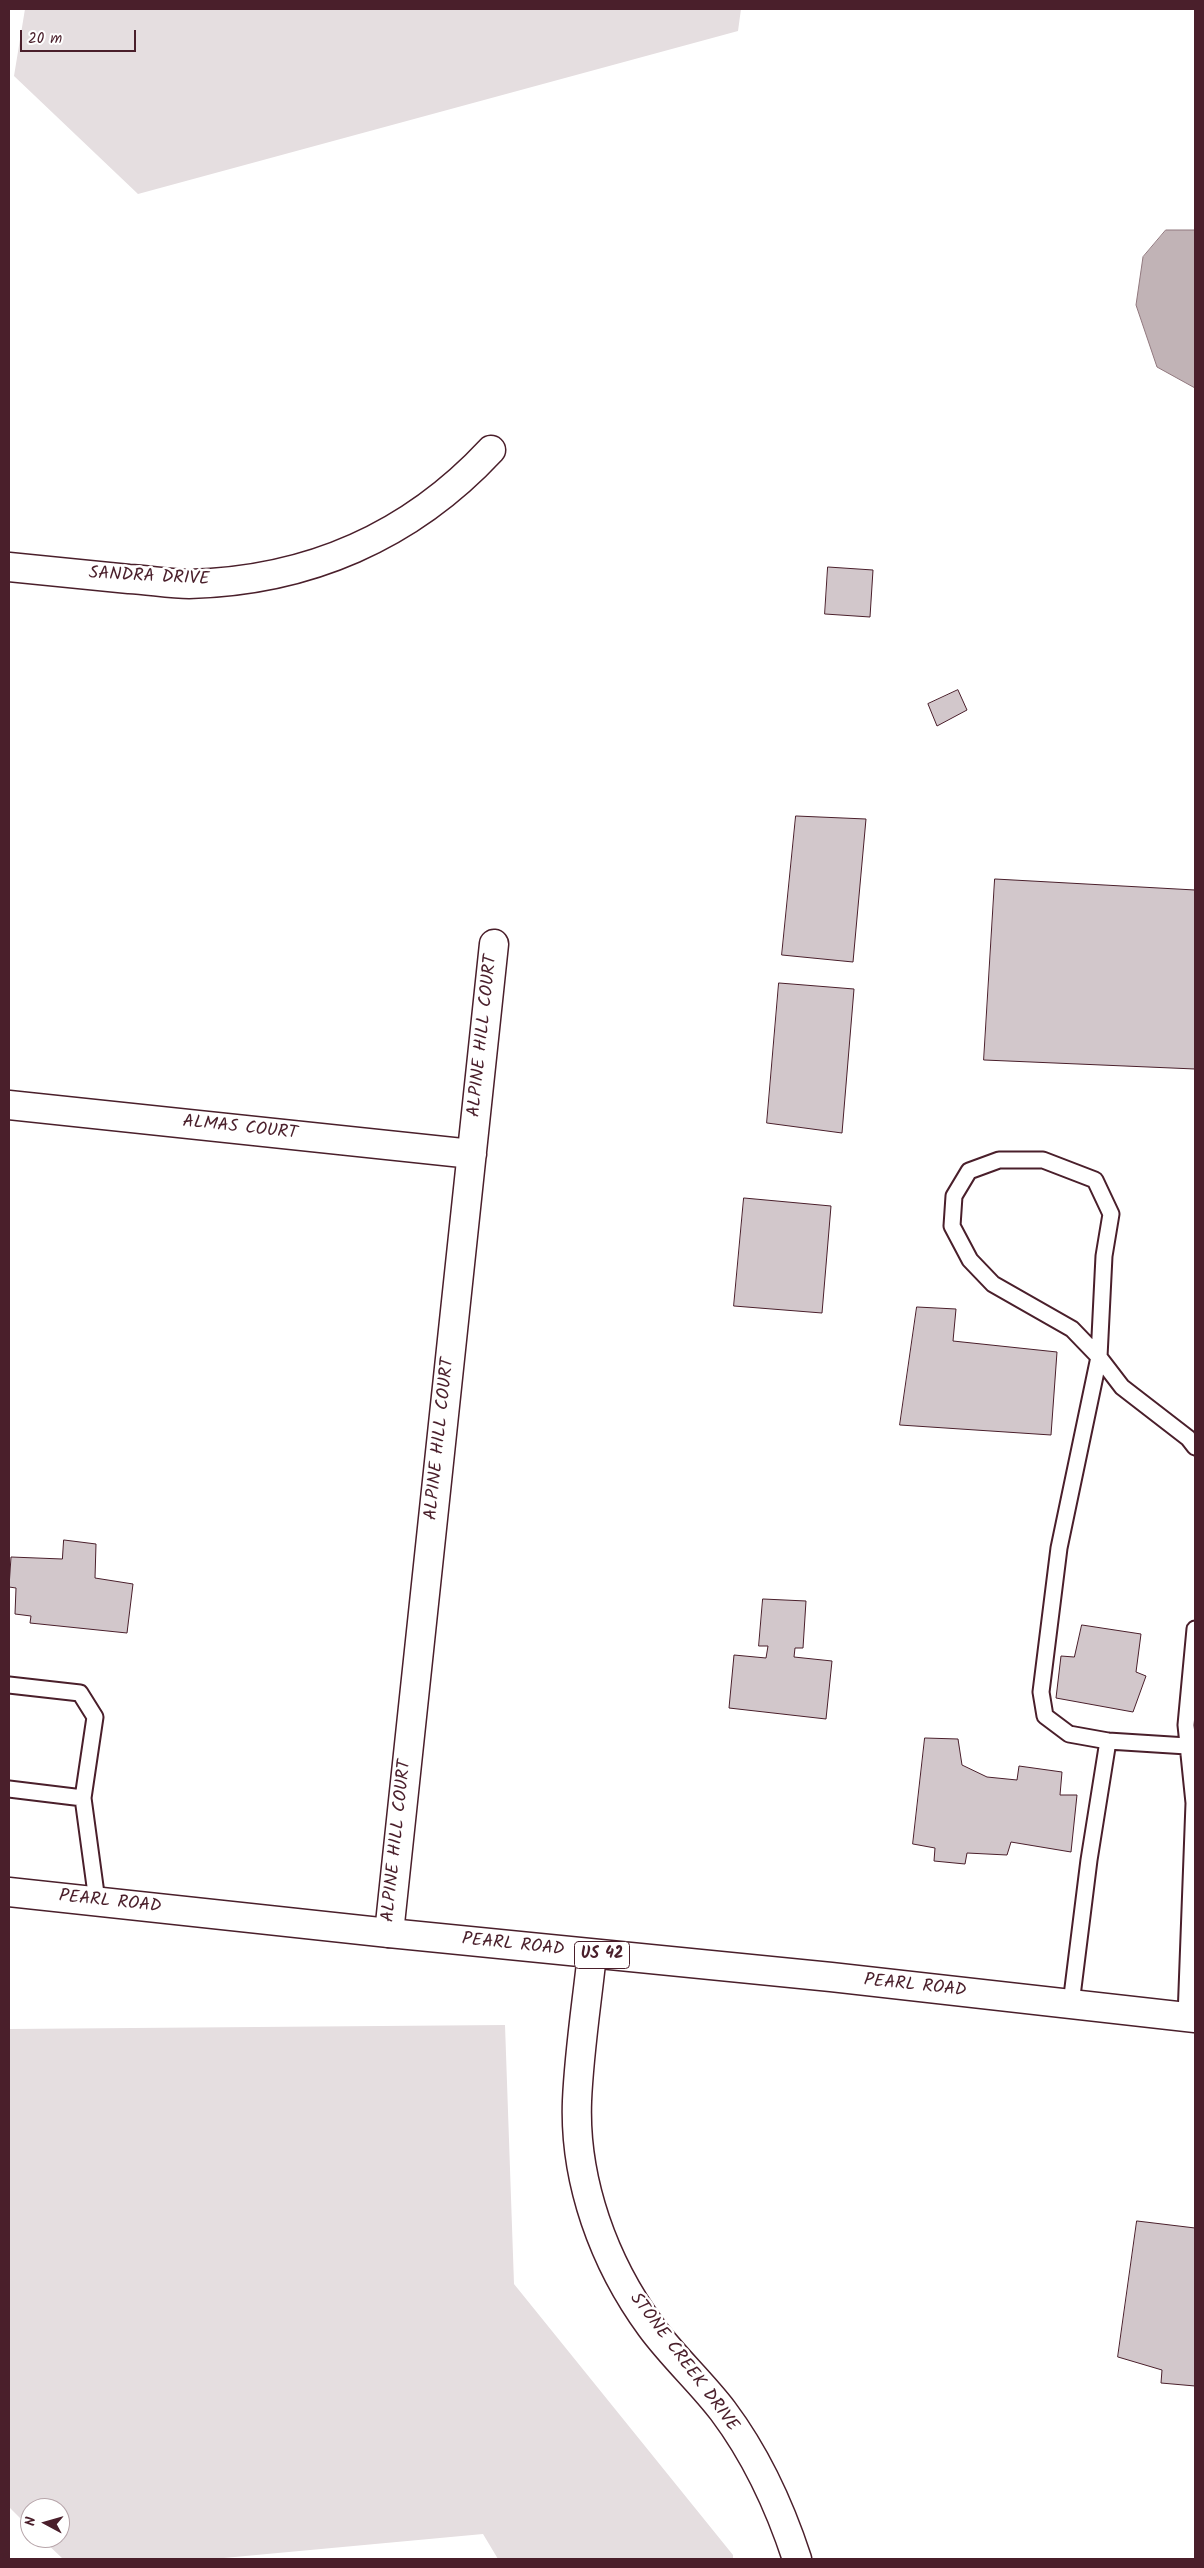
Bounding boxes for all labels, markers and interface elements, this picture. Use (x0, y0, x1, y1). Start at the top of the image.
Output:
scale bar (22, 20, 139, 52)
text: 20 m (28, 27, 62, 51)
street label: SANDRA DRIVE (88, 564, 210, 592)
street label: ALPINE HILL COURT (465, 954, 503, 1118)
street label: ALMAS COURT (181, 1112, 299, 1146)
street label: ALPINE HILL COURT (422, 1357, 460, 1521)
street label: ALPINE HILL COURT (379, 1759, 417, 1923)
street label: PEARL ROAD (58, 1887, 162, 1919)
street label: PEARL ROAD (461, 1930, 565, 1962)
road number: US 42 (574, 1942, 630, 1968)
street label: PEARL ROAD (863, 1971, 967, 2003)
street label: STONE CREEK DRIVE (624, 2289, 742, 2437)
north arrow (20, 2498, 70, 2548)
text: N (20, 2516, 42, 2527)

